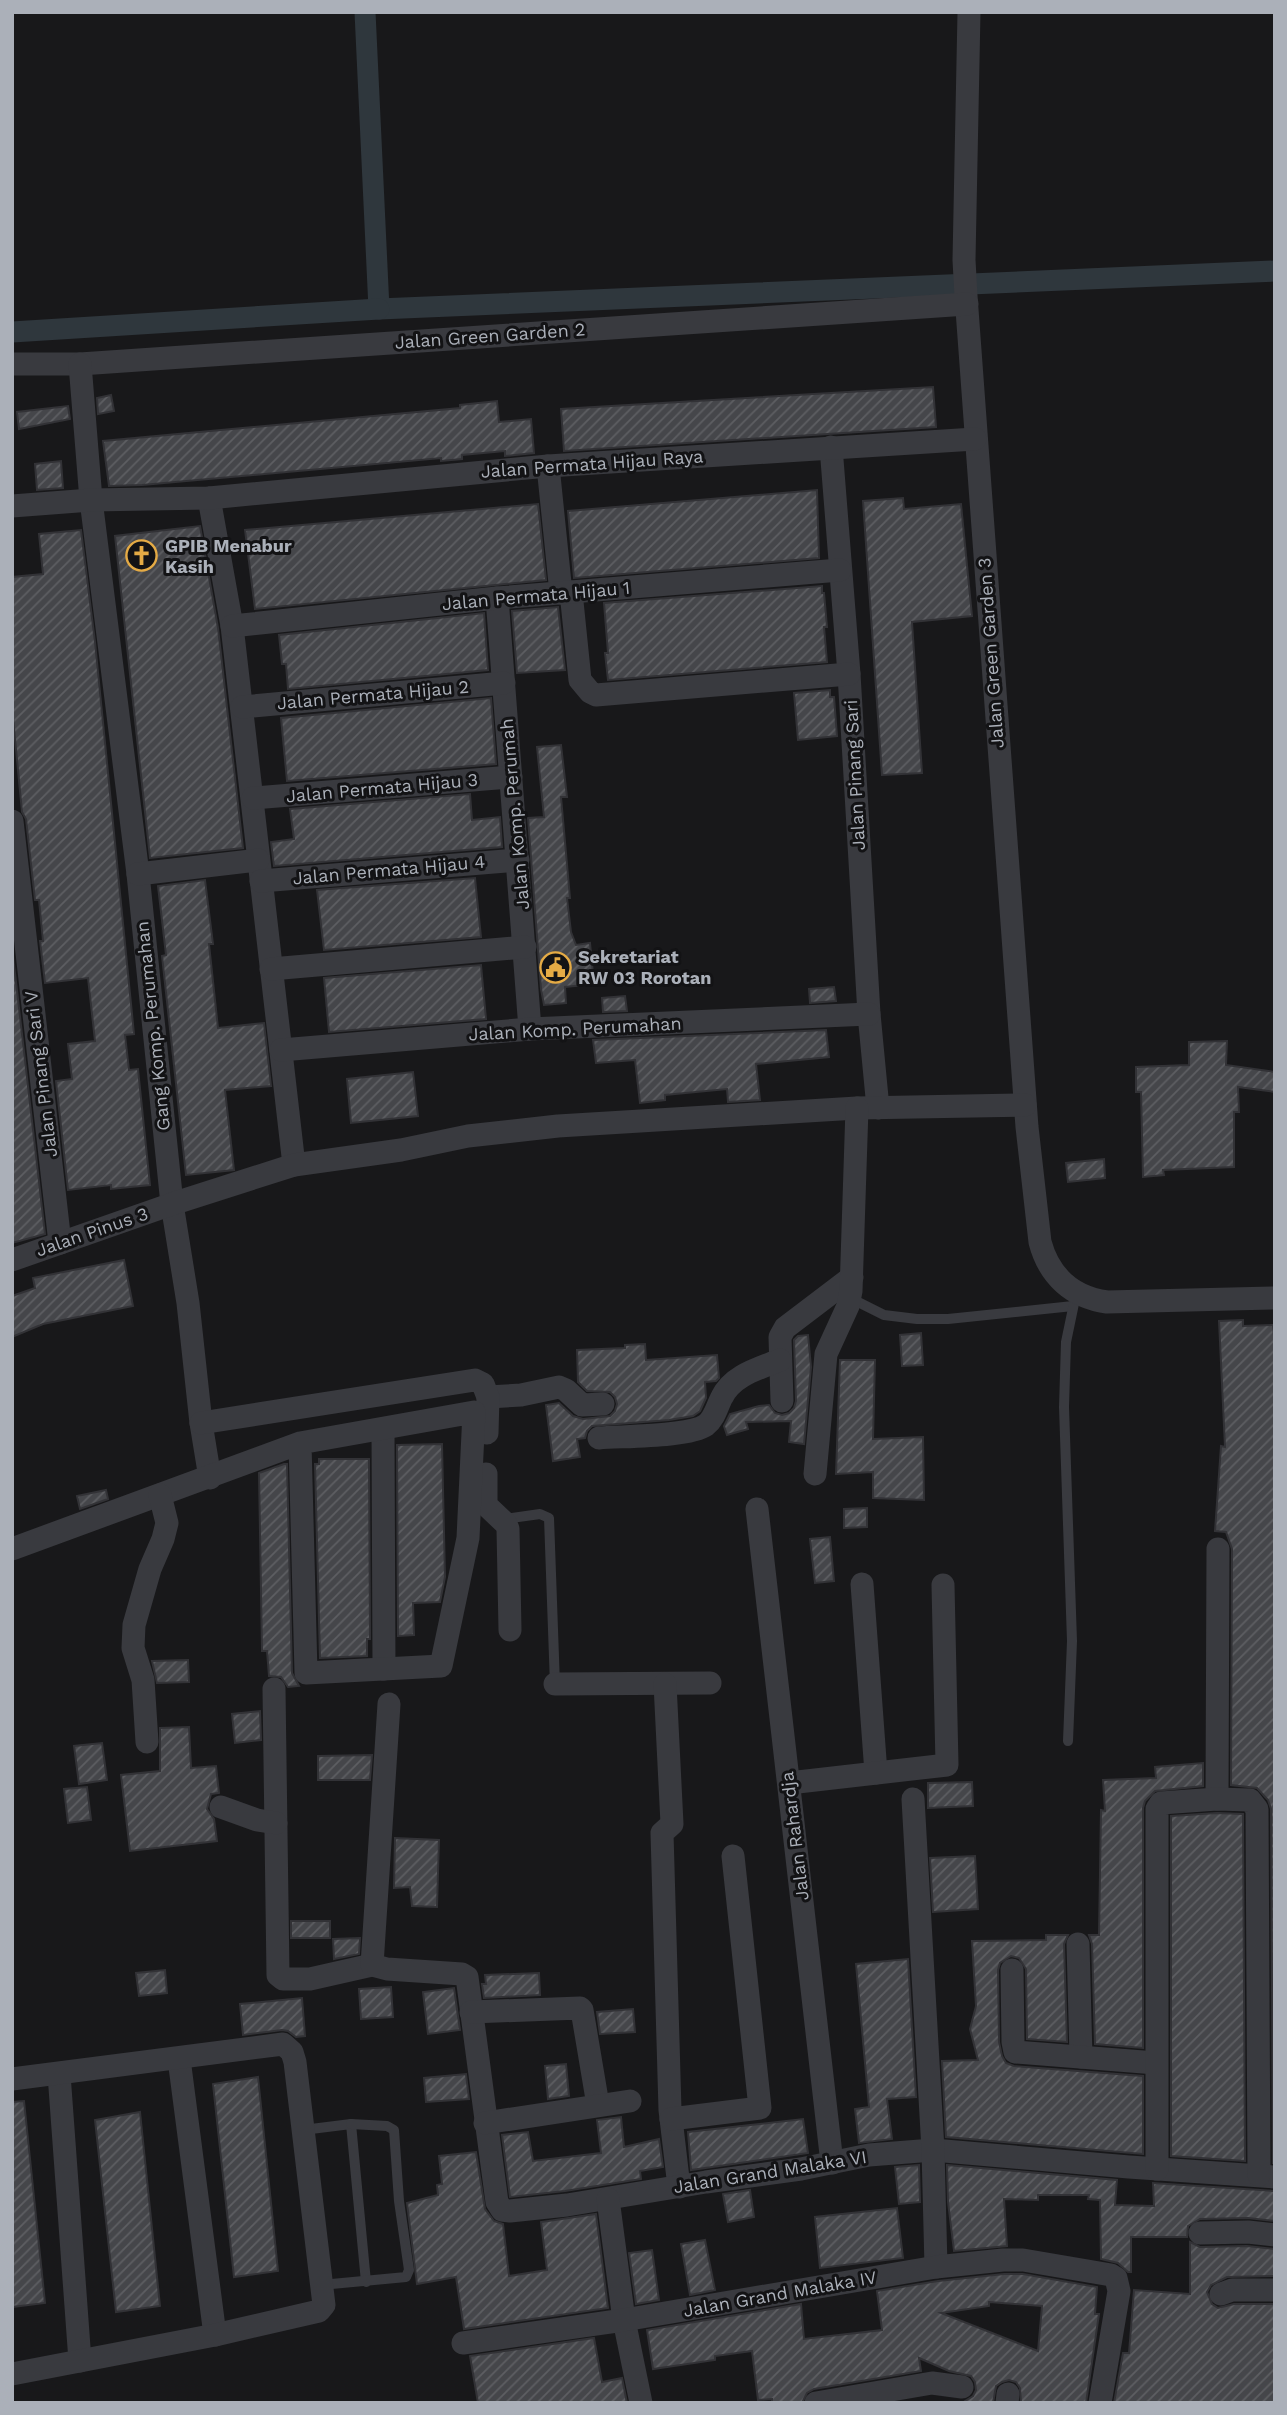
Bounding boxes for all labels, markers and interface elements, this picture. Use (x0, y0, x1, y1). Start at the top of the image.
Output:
street label: Jalan Green Garden 2 (394, 318, 586, 353)
street label: Jalan Permata Hijau Raya (480, 445, 704, 482)
place label: GPIB Menabur Kasih (165, 535, 292, 577)
church icon: GPIB Menabur Kasih (125, 539, 159, 573)
street label: Jalan Green Garden 3 (973, 557, 1008, 749)
street label: Jalan Permata Hijau 1 (441, 577, 631, 614)
street label: Jalan Permata Hijau 2 (276, 676, 470, 713)
street label: Jalan Pinang Sari (840, 699, 869, 851)
street label: Jalan Komp. Perumah (496, 717, 533, 911)
street label: Jalan Permata Hijau 3 (285, 769, 479, 806)
street label: Jalan Permata Hijau 4 (292, 851, 486, 888)
street label: Gang Komp. Perumahan (131, 920, 174, 1132)
place label: Sekretariat RW 03 Rorotan (578, 946, 711, 988)
public building icon: Sekretariat RW 03 Rorotan (538, 950, 572, 984)
street label: Jalan Pinang Sari V (20, 989, 61, 1159)
street label: Jalan Komp. Perumahan (468, 1012, 682, 1045)
street label: Jalan Pinus 3 (33, 1203, 151, 1261)
street label: Jalan Rahardja (776, 1770, 813, 1902)
street label: Jalan Grand Malaka VI (672, 2146, 868, 2197)
street label: Jalan Grand Malaka IV (682, 2266, 879, 2321)

